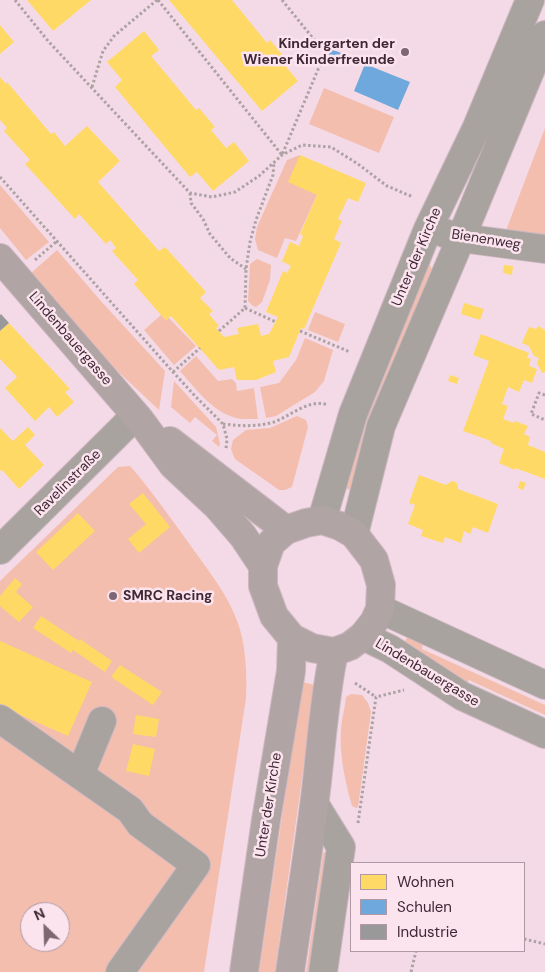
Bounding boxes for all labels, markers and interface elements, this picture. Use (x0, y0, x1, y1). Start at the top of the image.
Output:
place label: Kindergarten der Wiener Kinderfreunde (243, 36, 395, 68)
marker: Kindergarten der Wiener Kinderfreunde (399, 46, 411, 58)
street label: Unter der Kirche (389, 205, 445, 309)
street label: Bienenweg (450, 226, 522, 254)
street label: Lindenbauergasse (25, 289, 115, 389)
street label: Ravelinstraße (31, 446, 105, 520)
place label: SMRC Racing (123, 588, 212, 604)
marker: SMRC Racing (107, 590, 119, 602)
street label: Lindenbauergasse (372, 635, 482, 711)
street label: Unter der Kirche (252, 752, 286, 858)
legend (350, 862, 525, 952)
text: Wohnen (397, 872, 454, 892)
text: Schulen (397, 897, 452, 917)
north arrow (20, 902, 70, 952)
text: N (31, 904, 48, 925)
text: Industrie (397, 922, 458, 942)

